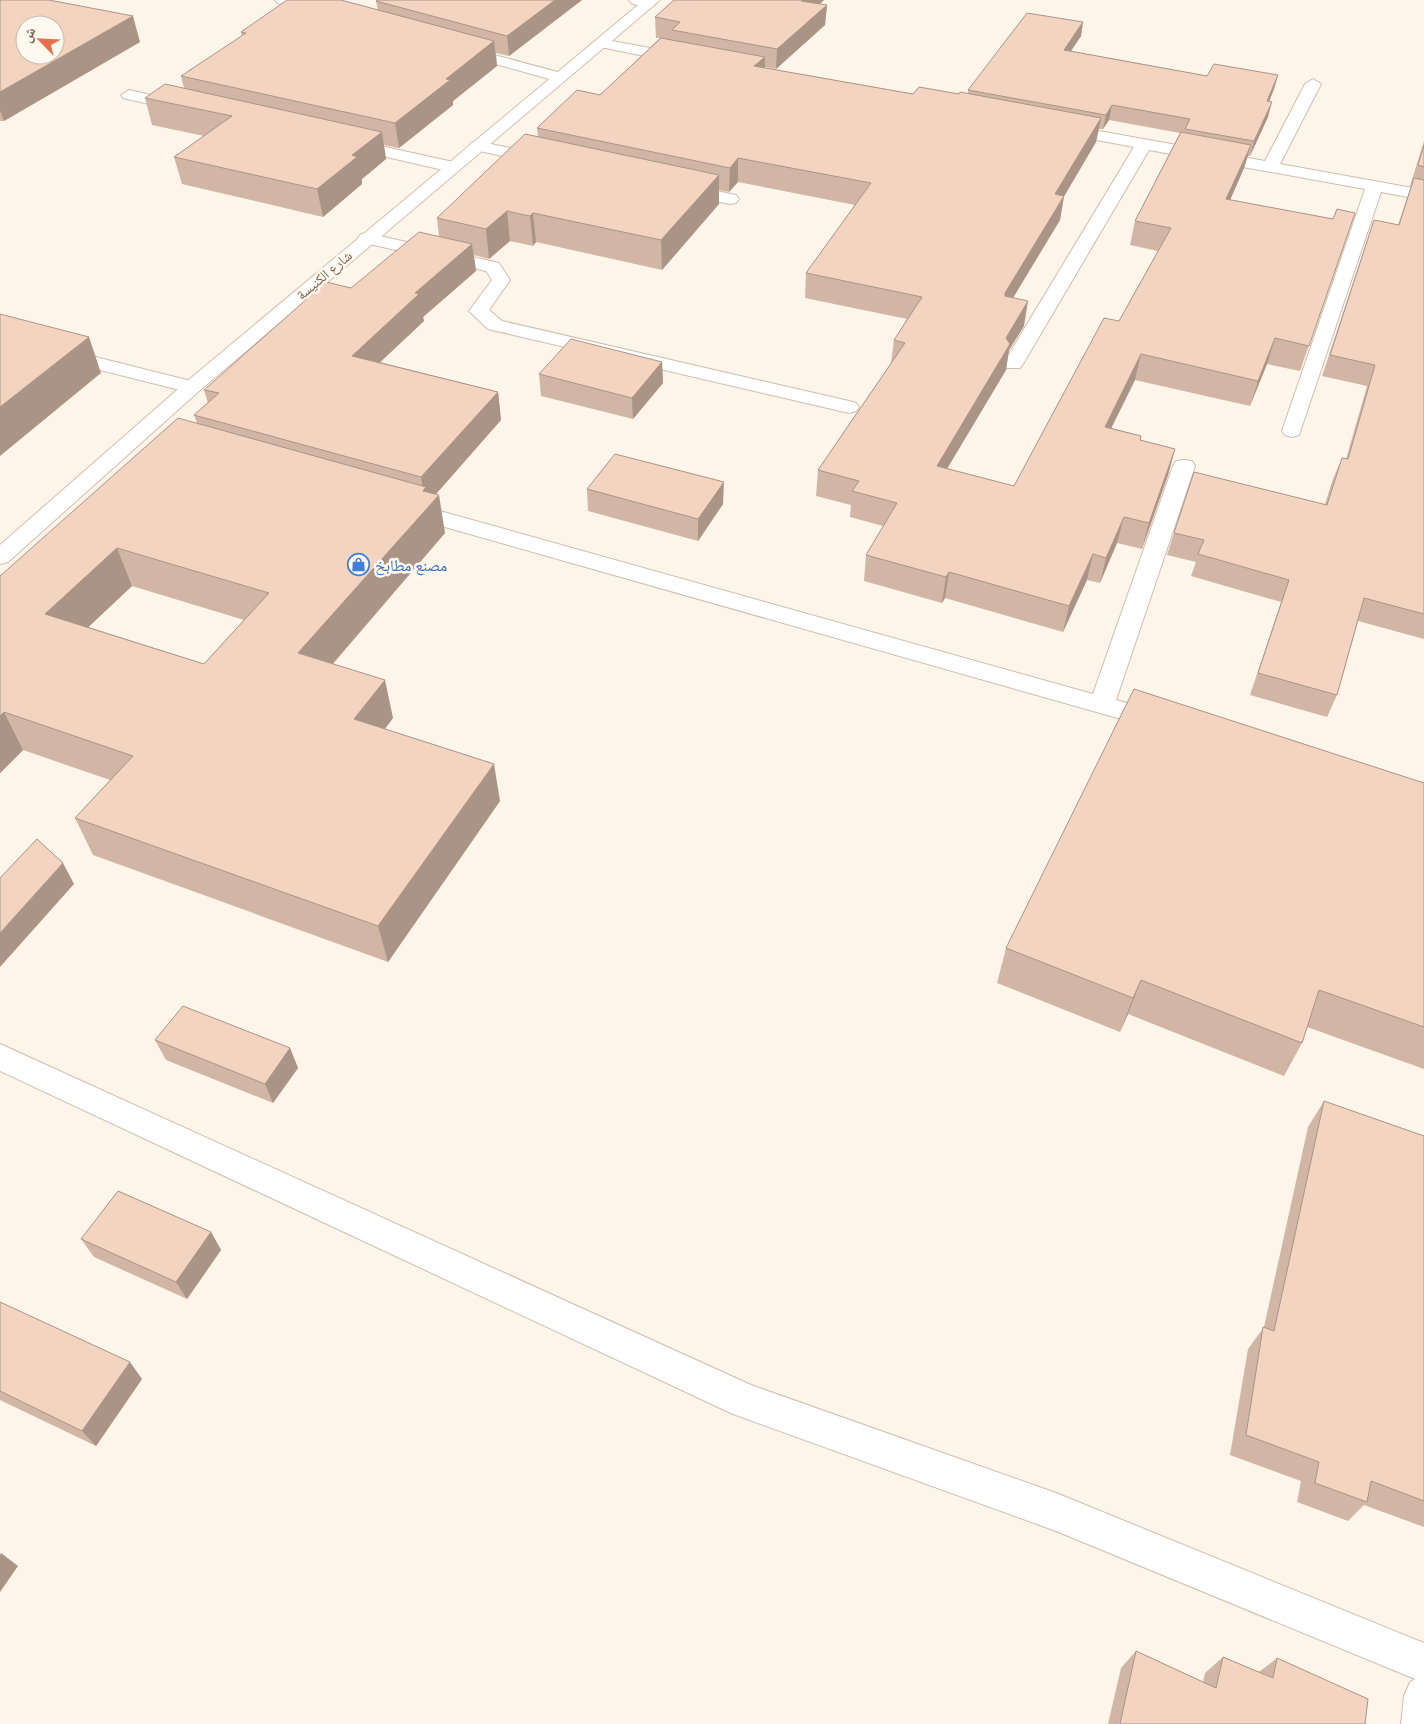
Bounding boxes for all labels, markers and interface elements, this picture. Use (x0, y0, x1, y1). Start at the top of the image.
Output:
north arrow (15, 15, 65, 65)
text: ش (19, 25, 40, 46)
street label: شارع الكنيسة (294, 248, 356, 304)
shop icon: مصنع مطابخ (347, 553, 371, 577)
place label: مصنع مطابخ (375, 557, 447, 577)

